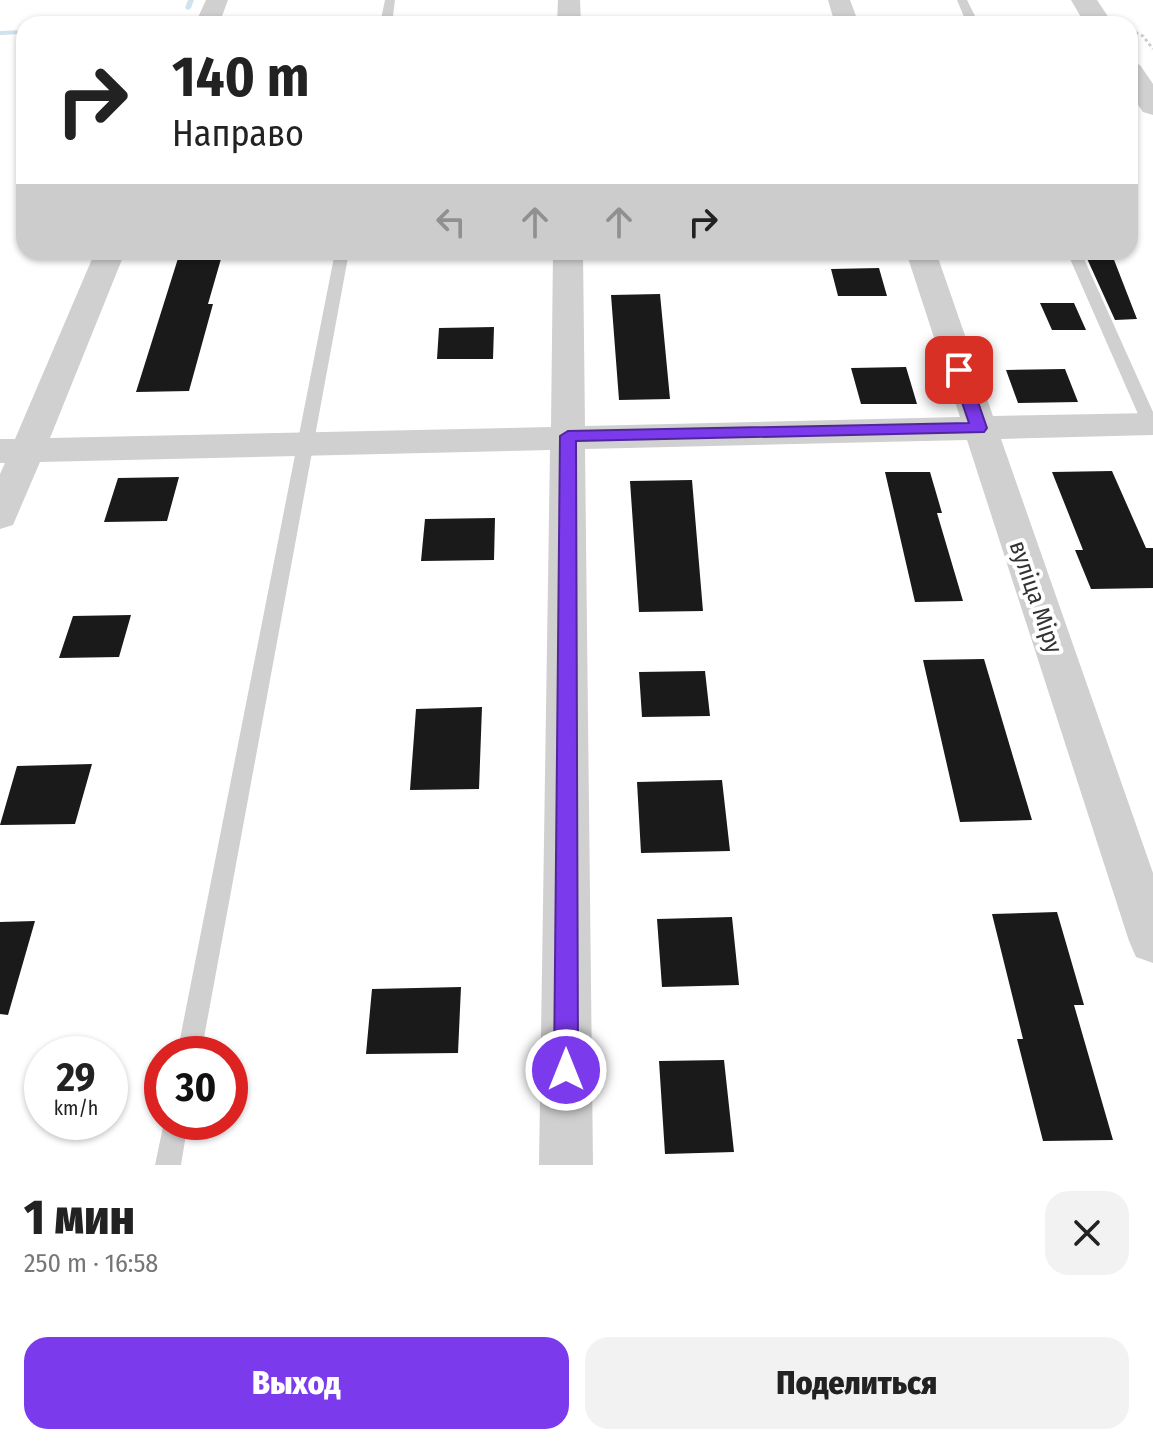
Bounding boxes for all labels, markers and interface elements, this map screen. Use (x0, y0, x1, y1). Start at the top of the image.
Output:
text: 140 m (172, 44, 309, 111)
icon: right (40, 48, 144, 152)
text: Направо (172, 112, 304, 156)
icon: left (429, 200, 473, 244)
icon: ahead (513, 200, 557, 244)
icon: ahead (597, 200, 641, 244)
icon: right (681, 200, 725, 244)
pin (925, 336, 993, 404)
icon: arrive (937, 348, 981, 392)
street label: вуліца Міру (1004, 537, 1068, 657)
position arrow (524, 1028, 608, 1112)
speed limit sign: 30 (144, 1036, 248, 1140)
text: 29 (56, 1054, 95, 1102)
text: km/h (54, 1096, 98, 1120)
text: 1 мин (24, 1189, 135, 1247)
button: close (1045, 1191, 1129, 1275)
text: 250 m · 16:58 (24, 1248, 158, 1279)
button: Выход (24, 1337, 569, 1429)
button: Поделиться (585, 1337, 1129, 1429)

